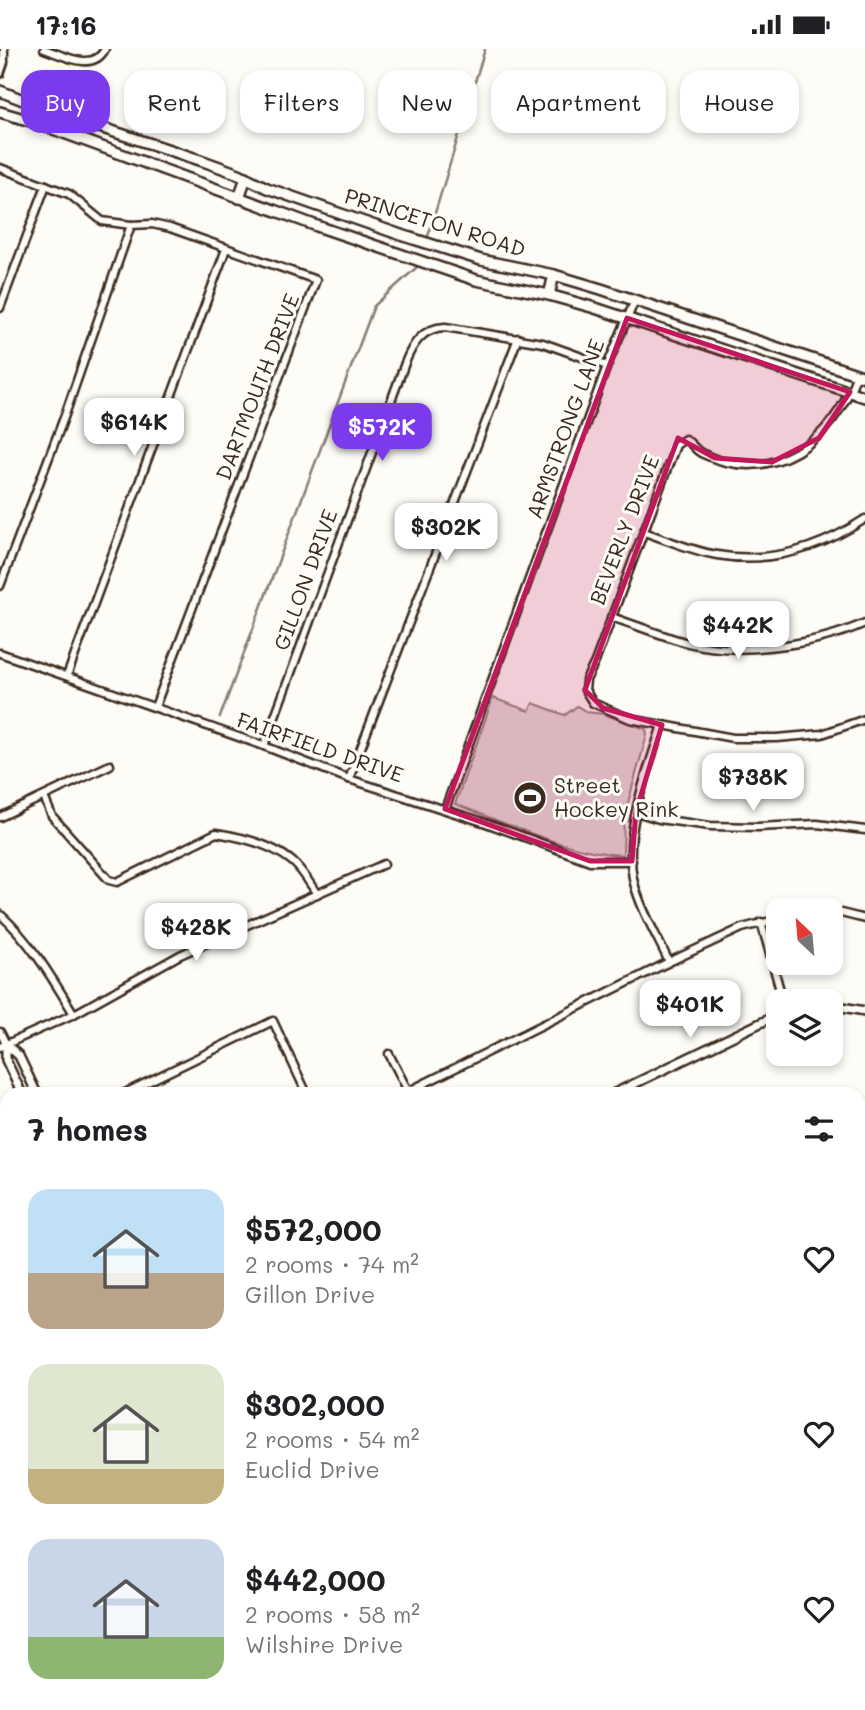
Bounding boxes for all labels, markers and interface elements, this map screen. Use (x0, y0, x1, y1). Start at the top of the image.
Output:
text: 17:16 (35, 8, 97, 42)
chip: Buy (21, 70, 110, 133)
chip: Rent (124, 70, 226, 133)
chip: Filters (240, 70, 364, 133)
chip: New (378, 70, 477, 133)
chip: Apartment (491, 70, 666, 133)
chip: House (680, 70, 799, 133)
street label: PRINCETON ROAD (342, 181, 529, 262)
street label: DARTMOUTH DRIVE (209, 289, 305, 483)
street label: ARMSTRONG LANE (520, 335, 610, 522)
pin: $614K (85, 399, 183, 458)
pin: $572K (333, 403, 431, 463)
text: $614K (100, 406, 168, 436)
text: $572K (348, 411, 416, 441)
street label: BEVERLY DRIVE (583, 451, 665, 608)
pin: $302K (397, 503, 495, 563)
street label: GILLON DRIVE (267, 505, 343, 654)
text: $302K (411, 511, 481, 541)
pin: $442K (689, 601, 787, 661)
text: $442K (702, 609, 774, 639)
street label: FAIRFIELD DRIVE (234, 705, 407, 788)
pin: $738K (704, 753, 802, 813)
text: $738K (718, 761, 788, 791)
place label: Street Hockey Rink (554, 771, 678, 822)
sports icon: Street Hockey Rink (511, 779, 549, 817)
north arrow (766, 898, 844, 975)
map controls (766, 898, 843, 1066)
pin: $428K (147, 904, 245, 963)
text: $428K (160, 911, 232, 941)
pin: $401K (641, 981, 739, 1040)
text: $401K (656, 988, 724, 1018)
button: layers (766, 989, 843, 1066)
text: 7 homes (28, 1109, 148, 1149)
icon: filters (800, 1110, 838, 1148)
text: $572,000 (245, 1209, 382, 1249)
icon: home (84, 1217, 168, 1301)
icon: heart (800, 1240, 838, 1278)
text: 2 rooms · 74 m² (245, 1249, 419, 1279)
text: Gillon Drive (245, 1279, 375, 1309)
text: $302,000 (245, 1384, 385, 1424)
icon: home (84, 1392, 168, 1476)
icon: heart (800, 1415, 838, 1453)
text: 2 rooms · 54 m² (245, 1424, 420, 1454)
text: Euclid Drive (245, 1454, 380, 1484)
text: $442,000 (245, 1559, 385, 1599)
icon: home (84, 1567, 168, 1651)
icon: heart (800, 1590, 838, 1628)
text: 2 rooms · 58 m² (245, 1599, 420, 1629)
text: Wilshire Drive (245, 1629, 403, 1659)

